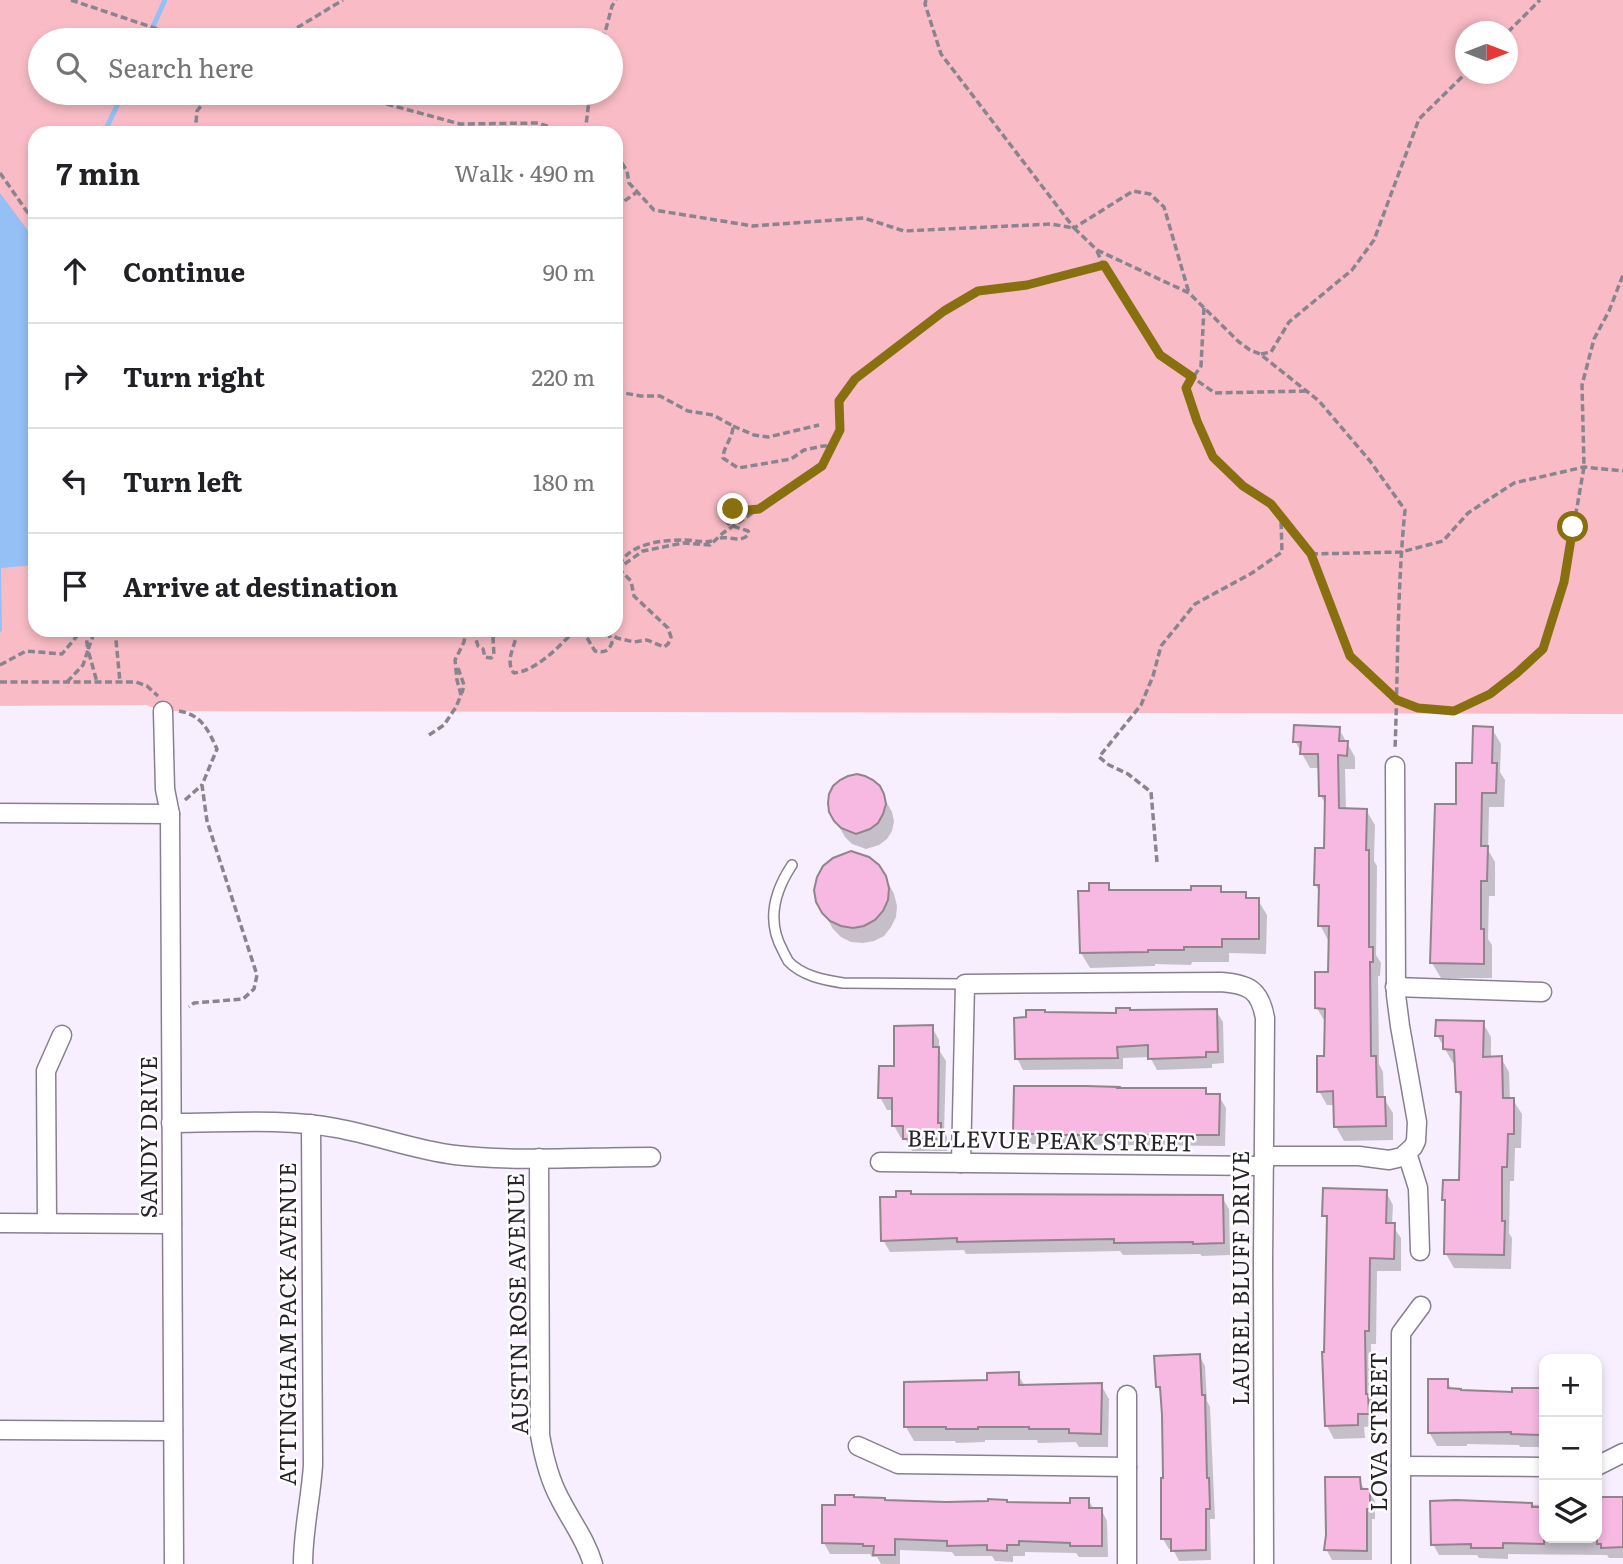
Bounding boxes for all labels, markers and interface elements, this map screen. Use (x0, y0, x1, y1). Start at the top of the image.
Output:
north arrow (1455, 21, 1518, 84)
search box (28, 28, 623, 105)
text: Search here (108, 47, 254, 86)
icon: search (52, 48, 90, 86)
text: 7 min (56, 150, 140, 194)
text: Walk · 490 m (454, 155, 595, 189)
text: Continue (123, 251, 245, 290)
icon: ahead (56, 252, 94, 290)
text: 90 m (543, 254, 595, 288)
text: Turn right (123, 356, 265, 395)
icon: right (56, 357, 94, 395)
text: 220 m (531, 359, 595, 393)
text: Turn left (123, 461, 242, 500)
icon: left (56, 462, 94, 500)
text: 180 m (533, 464, 595, 498)
route end (717, 493, 748, 524)
route start (1557, 511, 1588, 542)
text: Arrive at destination (123, 566, 398, 605)
icon: arrive (56, 567, 94, 605)
street label: SANDY DRIVE (130, 1056, 164, 1218)
street label: BELLEVUE PEAK STREET (907, 1119, 1195, 1159)
street label: LAUREL BLUFF DRIVE (1222, 1151, 1256, 1405)
street label: ATTINGHAM PACK AVENUE (269, 1162, 303, 1486)
street label: AUSTIN ROSE AVENUE (497, 1173, 535, 1435)
street label: LOVA STREET (1360, 1352, 1394, 1512)
map controls (1539, 1354, 1602, 1543)
button: + (1539, 1354, 1602, 1417)
button: − (1539, 1417, 1602, 1480)
button: layers (1539, 1480, 1602, 1543)

